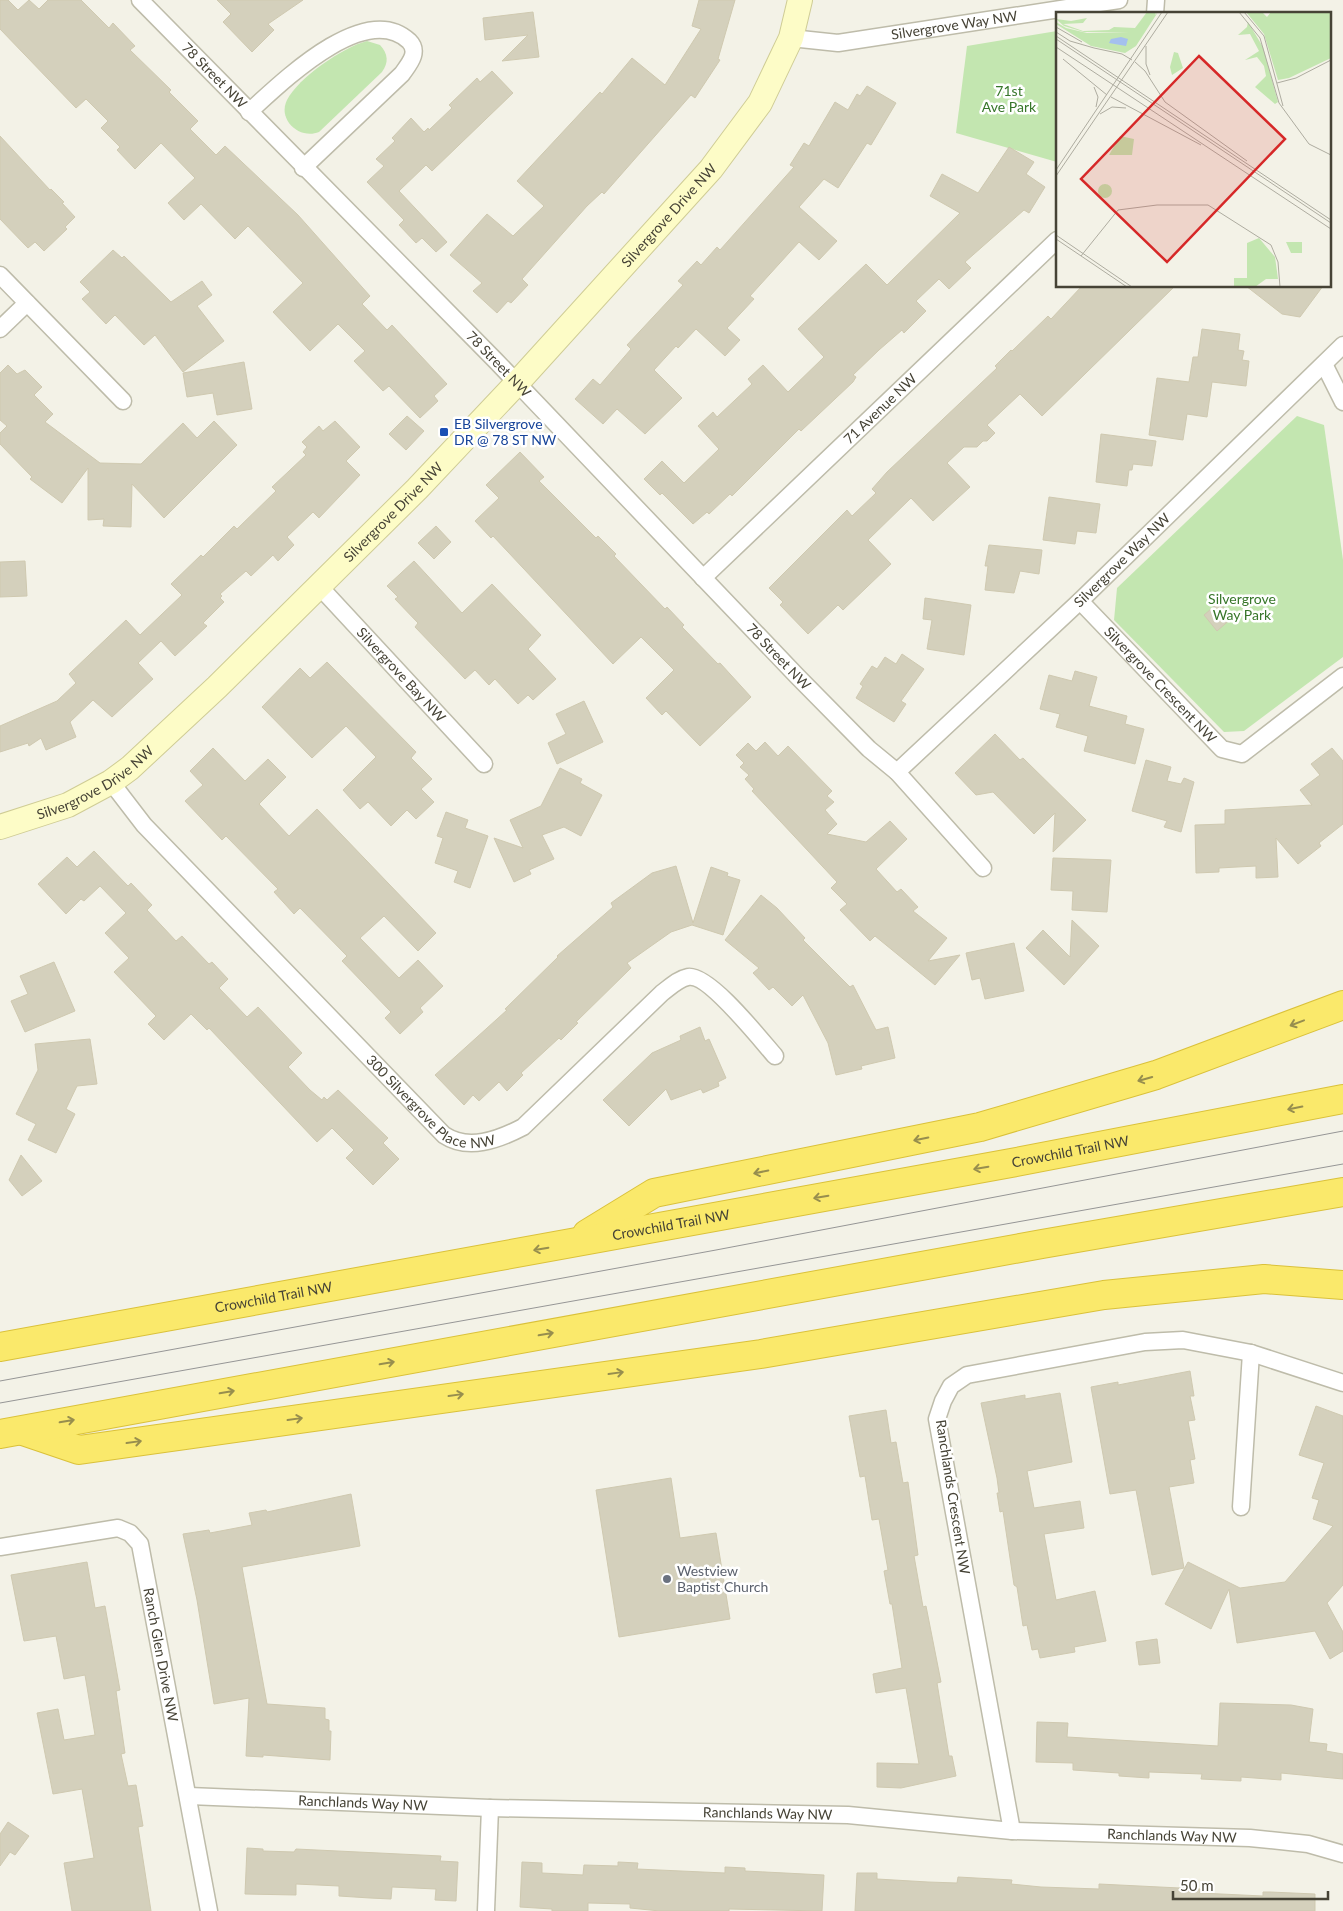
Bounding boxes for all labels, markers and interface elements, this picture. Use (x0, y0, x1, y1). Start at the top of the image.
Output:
street label: Silvergrove Way NW (890, 7, 1019, 43)
inset map (1056, 12, 1330, 288)
street label: 78 Street NW (179, 39, 251, 112)
park label: 71st Ave Park (982, 82, 1037, 115)
street label: Silvergrove Drive NW (617, 160, 720, 270)
street label: 78 Street NW (463, 327, 535, 401)
street label: 71 Avenue NW (840, 369, 920, 447)
place label: EB Silvergrove DR @ 78 ST NW (454, 415, 557, 448)
marker: EB Silvergrove DR @ 78 ST NW (438, 426, 450, 438)
street label: Silvergrove Drive NW (340, 458, 446, 565)
street label: Silvergrove Way NW (1070, 509, 1174, 610)
park label: Silvergrove Way Park (1208, 590, 1276, 623)
street label: 78 Street NW (743, 620, 815, 693)
street label: Silvergrove Crescent NW (1101, 623, 1221, 746)
street label: Silvergrove Bay NW (354, 624, 450, 726)
street label: Silvergrove Drive NW (34, 741, 157, 823)
one-way arrow (1290, 1019, 1305, 1028)
street label: 300 Silvergrove Place NW (363, 1051, 497, 1151)
one-way arrow (1137, 1074, 1153, 1084)
one-way arrow (1288, 1103, 1304, 1113)
street label: Crowchild Trail NW (1010, 1131, 1131, 1171)
one-way arrow (913, 1135, 929, 1144)
one-way arrow (973, 1164, 989, 1174)
one-way arrow (754, 1167, 770, 1177)
one-way arrow (813, 1193, 829, 1203)
street label: Crowchild Trail NW (611, 1205, 732, 1243)
one-way arrow (533, 1244, 549, 1254)
street label: Crowchild Trail NW (213, 1278, 334, 1316)
one-way arrow (538, 1328, 554, 1338)
one-way arrow (378, 1358, 394, 1367)
one-way arrow (608, 1368, 624, 1378)
one-way arrow (218, 1387, 234, 1397)
one-way arrow (447, 1390, 463, 1400)
one-way arrow (286, 1413, 302, 1423)
one-way arrow (58, 1416, 74, 1426)
street label: Ranchlands Crescent NW (933, 1418, 974, 1576)
one-way arrow (126, 1437, 142, 1447)
place label: Westview Baptist Church (677, 1562, 768, 1595)
marker: Westview Baptist Church (661, 1573, 673, 1585)
street label: Ranch Glen Drive NW (140, 1586, 182, 1724)
street label: Ranchlands Way NW (298, 1791, 428, 1814)
street label: Ranchlands Way NW (703, 1803, 833, 1823)
street label: Ranchlands Way NW (1107, 1825, 1237, 1846)
scale bar (1173, 1868, 1328, 1900)
text: 50 m (1180, 1876, 1214, 1894)

